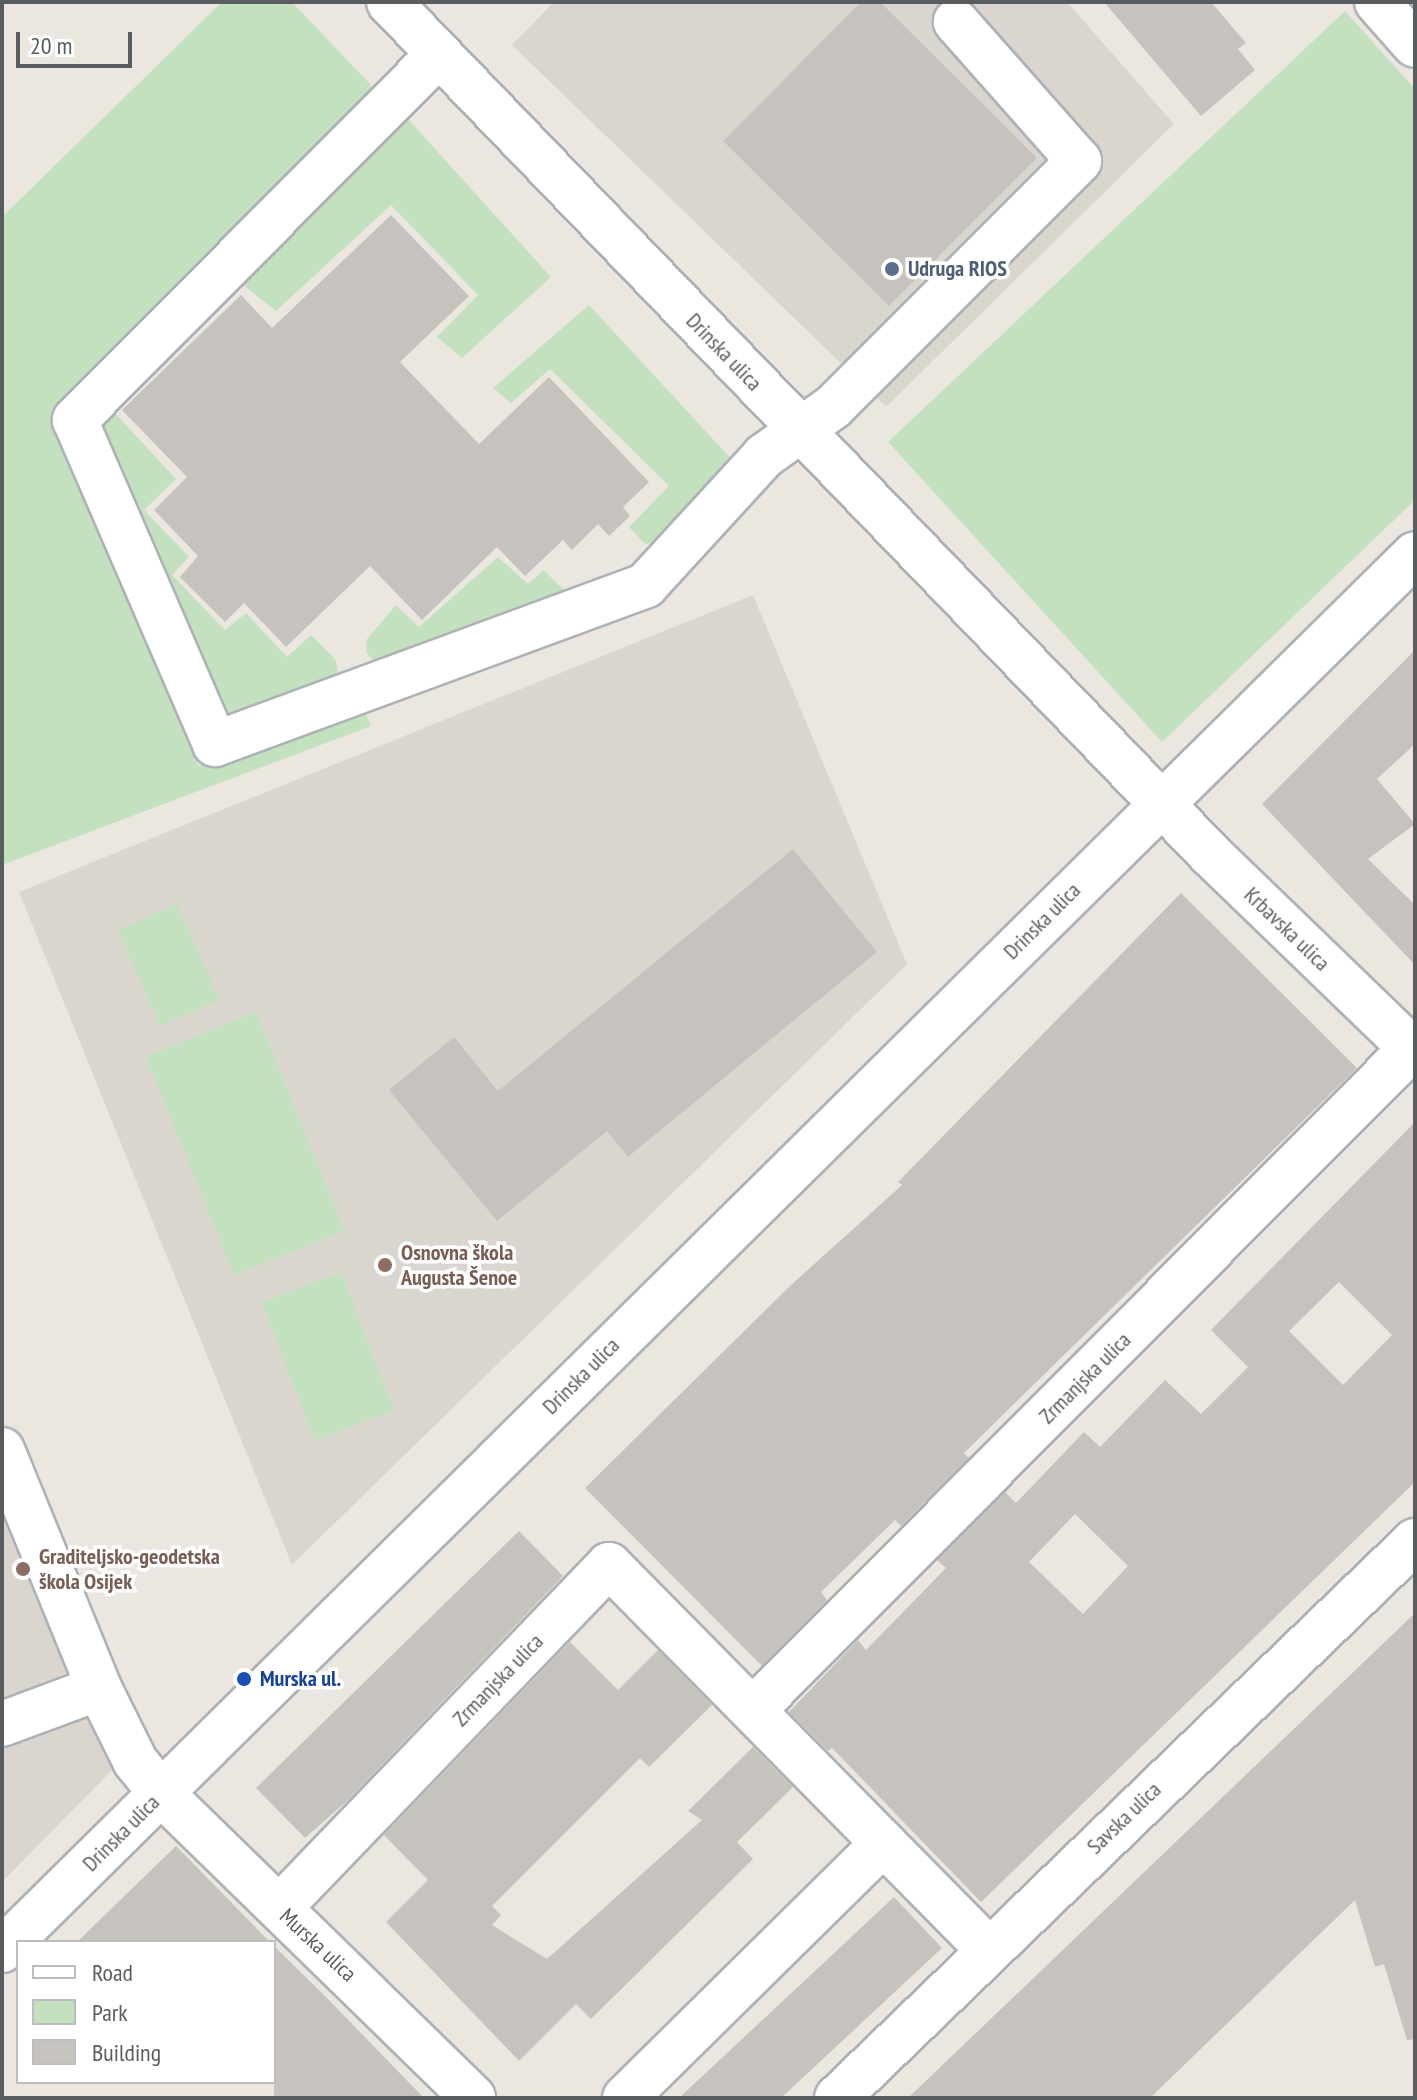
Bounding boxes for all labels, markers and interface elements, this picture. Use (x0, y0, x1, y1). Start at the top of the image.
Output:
scale bar (20, 16, 136, 66)
text: 20 m (30, 30, 72, 61)
place label: Udruga RIOS (908, 256, 1007, 282)
marker: Udruga RIOS (883, 260, 901, 278)
street label: Drinska ulica (681, 308, 767, 396)
street label: Drinska ulica (998, 877, 1086, 965)
street label: Krbavska ulica (1239, 882, 1335, 976)
place label: Osnovna škola Augusta Šenoe (401, 1239, 517, 1290)
marker: Osnovna škola Augusta Šenoe (376, 1256, 394, 1274)
street label: Zrmanjska ulica (1034, 1327, 1136, 1429)
street label: Drinska ulica (537, 1332, 625, 1420)
place label: Graditeljsko-geodetska škola Osijek (39, 1543, 220, 1594)
marker: Graditeljsko-geodetska škola Osijek (14, 1560, 32, 1578)
street label: Zrmanjska ulica (447, 1628, 549, 1732)
place label: Murska ul. (260, 1666, 341, 1692)
marker: Murska ul. (235, 1670, 253, 1688)
street label: Savska ulica (1082, 1776, 1166, 1860)
street label: Drinska ulica (77, 1789, 165, 1877)
street label: Murska ulica (274, 1903, 362, 1987)
legend (16, 1940, 276, 2084)
text: Road (92, 1957, 133, 1988)
text: Park (92, 1997, 128, 2028)
text: Building (92, 2037, 161, 2068)

